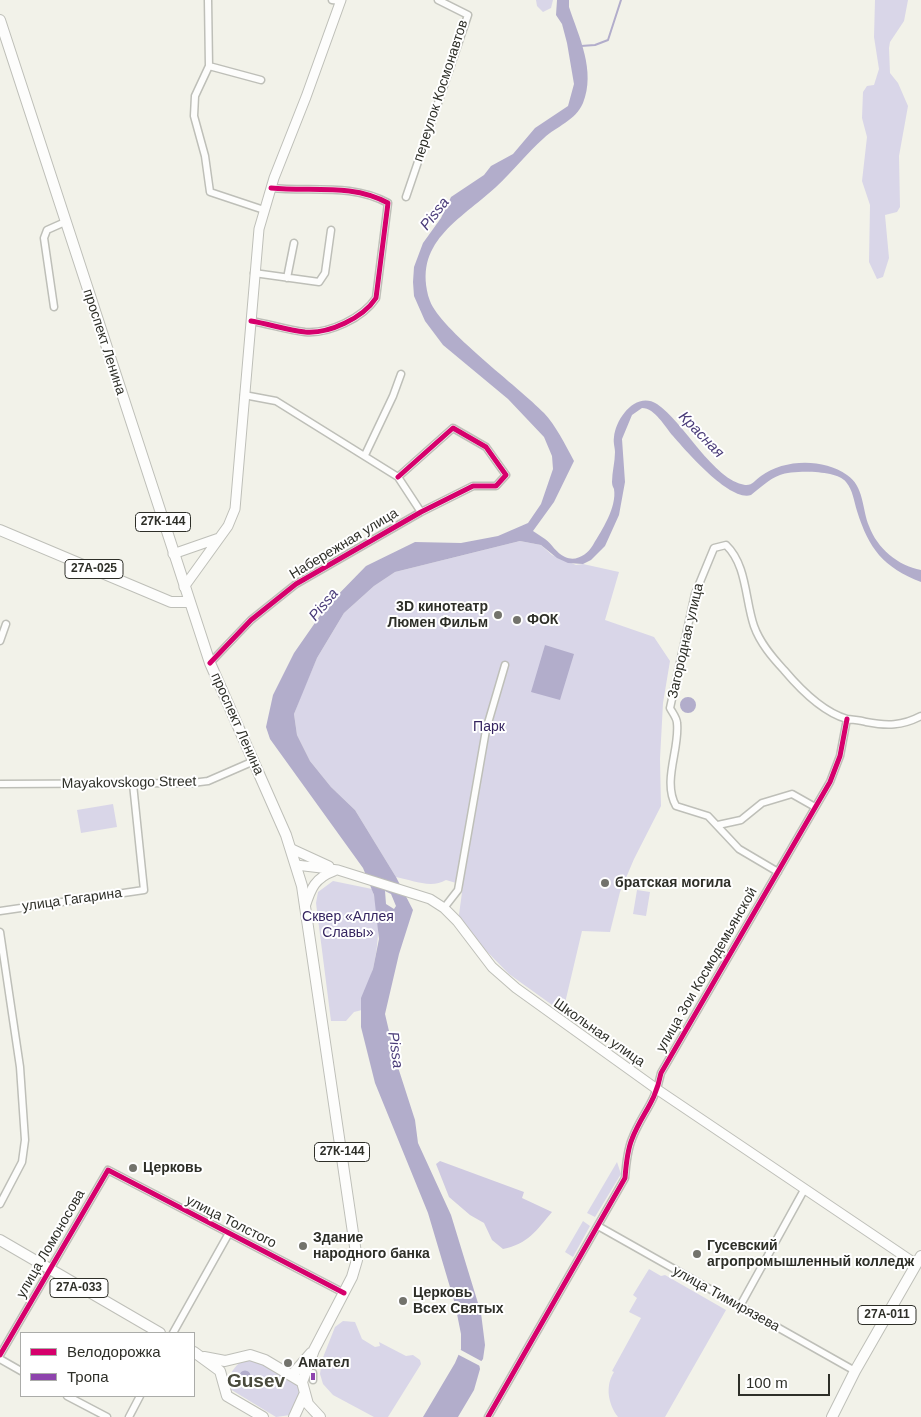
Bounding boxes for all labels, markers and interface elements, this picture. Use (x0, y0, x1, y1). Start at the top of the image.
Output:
street label: переулок Космонавтов (410, 18, 472, 164)
water label: Pissa (417, 194, 453, 234)
street label: проспект Ленина (79, 287, 129, 397)
water label: Красная (675, 408, 727, 462)
street label: Набережная улица (287, 505, 401, 583)
road number: 27К-144 (136, 512, 190, 532)
road number: 27А-025 (65, 560, 123, 578)
street label: Загородная улица (665, 582, 707, 700)
water label: Pissa (305, 585, 343, 625)
place label: 3D кинотеатр Люмен Фильм (388, 599, 488, 632)
marker: 3D кинотеатр Люмен Фильм (492, 609, 504, 621)
place label: ФОК (527, 612, 558, 628)
marker: ФОК (511, 614, 523, 626)
street label: проспект Ленина (207, 670, 267, 778)
park label: Парк (473, 719, 505, 735)
street label: Mayakovskogo Street (62, 773, 196, 793)
place label: братская могила (615, 875, 731, 891)
marker: братская могила (599, 877, 611, 889)
street label: улица Гагарина (21, 885, 123, 915)
street label: улица Зои Космодемьянской (653, 885, 761, 1055)
park label: Сквер «Аллея Славы» (302, 909, 394, 942)
street label: Школьная улица (550, 995, 648, 1071)
water label: Pissa (384, 1031, 406, 1069)
road number: 27К-144 (314, 1142, 370, 1162)
place label: Церковь (143, 1160, 202, 1176)
marker: Церковь (127, 1162, 139, 1174)
street label: улица Ломоносова (13, 1187, 89, 1301)
street label: улица Толстого (183, 1192, 279, 1252)
place label: Здание народного банка (313, 1230, 430, 1262)
place label: Гусевский агропромышленный колледж (707, 1238, 914, 1270)
marker: Здание народного банка (297, 1240, 309, 1252)
marker: Гусевский агропромышленный колледж (691, 1248, 703, 1260)
street label: улица Тимирязева (669, 1263, 783, 1335)
road number: 27А-033 (50, 1278, 108, 1298)
place label: Церковь Всех Святых (413, 1285, 503, 1318)
marker: Церковь Всех Святых (397, 1295, 409, 1307)
road number: 27А-011 (858, 1306, 916, 1324)
legend (20, 1332, 195, 1397)
text: Велодорожка (67, 1343, 161, 1360)
place label: Амател (298, 1355, 350, 1371)
marker: Амател (282, 1357, 294, 1369)
scale bar (741, 1364, 834, 1396)
text: Тропа (67, 1368, 108, 1385)
district label: Gusev (227, 1371, 285, 1393)
text: 100 m (746, 1374, 788, 1391)

